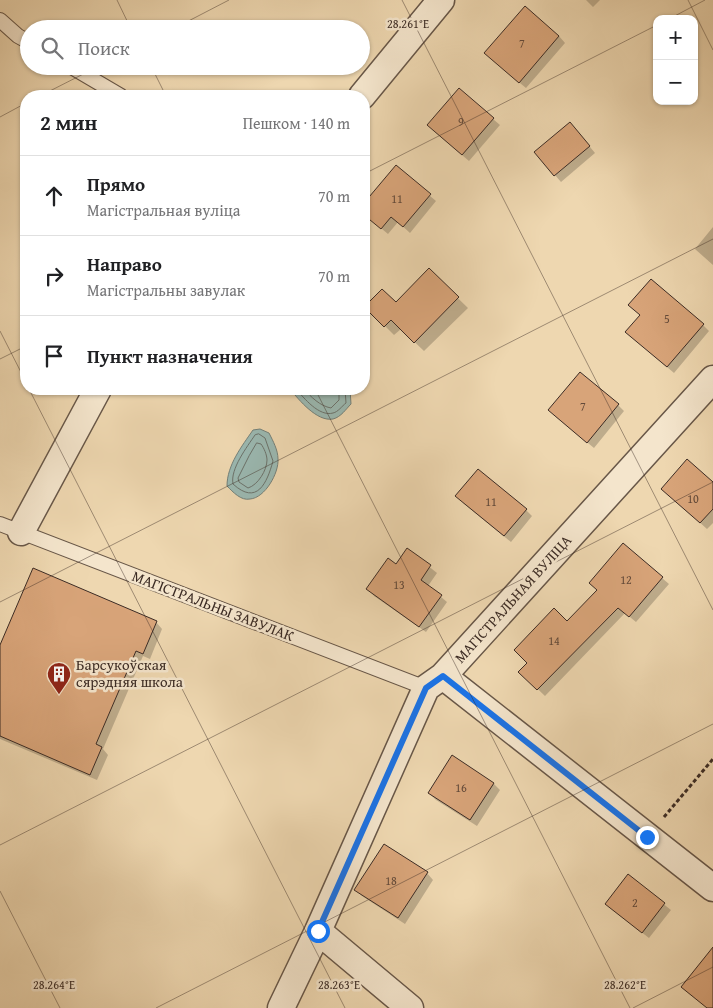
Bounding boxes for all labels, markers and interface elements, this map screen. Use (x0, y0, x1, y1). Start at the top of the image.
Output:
text: 28.261°E (387, 15, 429, 32)
map controls (653, 15, 698, 105)
button: + (653, 15, 698, 60)
search box (20, 20, 370, 75)
icon: search (38, 34, 66, 62)
text: Поиск (78, 34, 130, 62)
house number: 7 (519, 35, 525, 52)
button: − (653, 60, 698, 105)
text: 2 мин (40, 107, 97, 138)
text: Пешком · 140 m (243, 111, 350, 135)
house number: 9 (458, 113, 464, 130)
text: Прямо (87, 170, 145, 198)
icon: ahead (40, 182, 68, 210)
text: 70 m (318, 184, 350, 208)
house number: 11 (391, 190, 403, 207)
text: Магістральная вуліца (87, 198, 240, 222)
text: Направо (87, 250, 162, 278)
icon: right (40, 262, 68, 290)
text: 70 m (318, 264, 350, 288)
text: Магістральны завулак (87, 278, 245, 302)
house number: 5 (664, 310, 670, 327)
icon: arrive (40, 342, 68, 370)
text: Пункт назначения (87, 342, 253, 370)
house number: 7 (580, 398, 586, 415)
house number: 10 (687, 490, 699, 507)
house number: 11 (485, 493, 497, 510)
street label: МАГІСТРАЛЬНАЯ ВУЛІЦА (449, 530, 576, 667)
street label: МАГІСТРАЛЬНЫ ЗАВУЛАК (129, 565, 298, 646)
house number: 12 (620, 571, 632, 588)
house number: 13 (393, 576, 405, 593)
house number: 14 (548, 632, 560, 649)
place label: Барсукоўская сярэдняя школа (76, 654, 184, 692)
building icon: Барсукоўская сярэдняя школа (46, 661, 72, 695)
house number: 16 (455, 779, 467, 796)
route end (636, 826, 659, 849)
house number: 18 (385, 872, 397, 889)
house number: 2 (632, 894, 638, 911)
route start (307, 920, 330, 943)
text: 28.264°E (33, 976, 75, 993)
text: 28.263°E (318, 976, 360, 993)
text: 28.262°E (604, 976, 646, 993)

